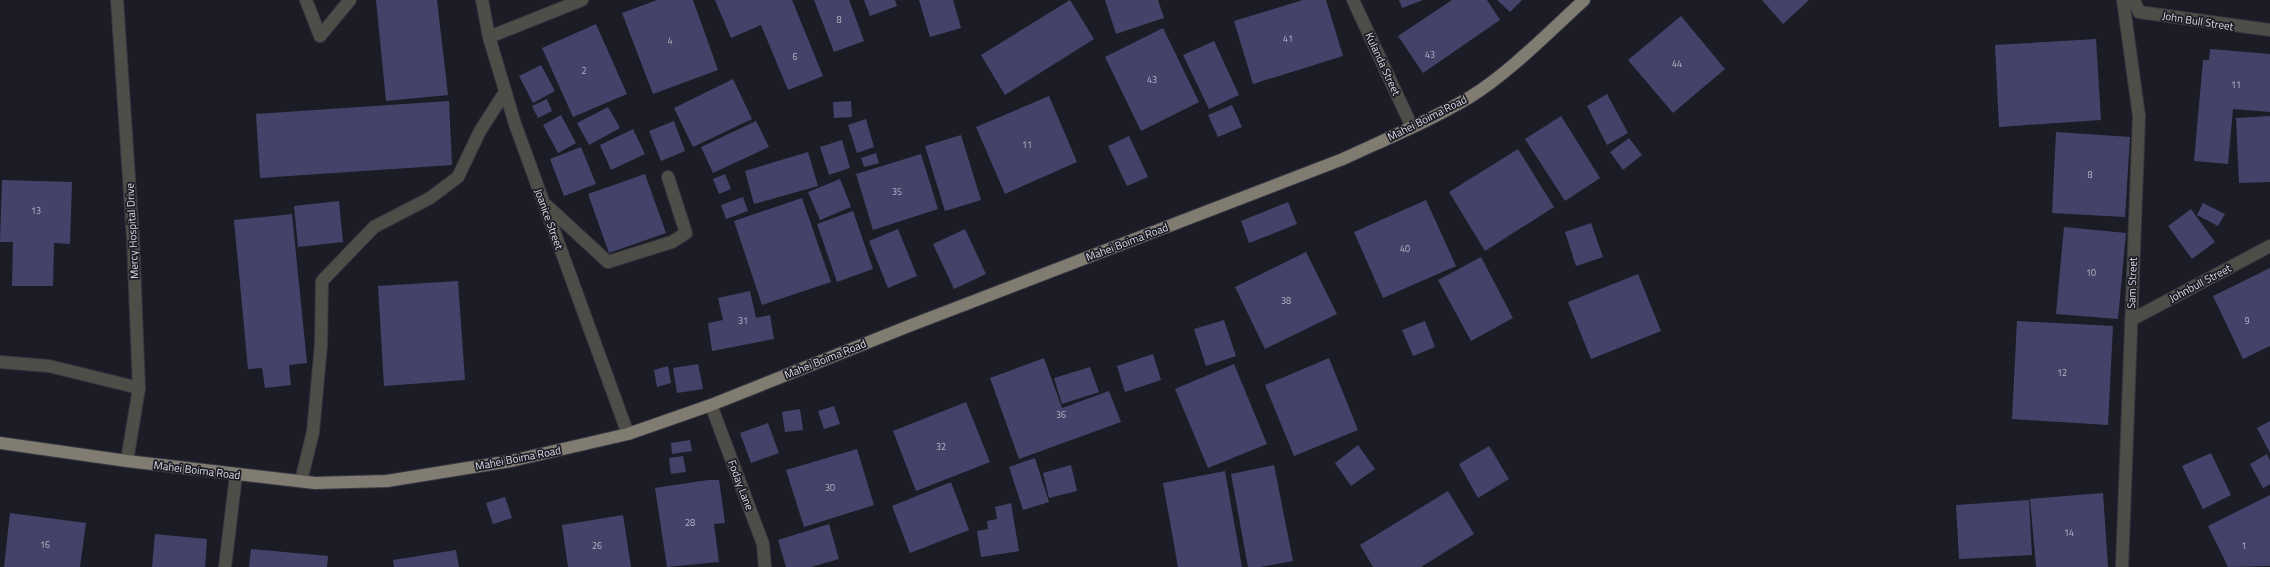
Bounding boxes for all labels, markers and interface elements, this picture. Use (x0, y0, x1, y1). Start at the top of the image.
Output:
street label: John Bull Street (2161, 7, 2235, 35)
house number: 8 (836, 13, 842, 26)
street label: Kulanda Street (1361, 30, 1405, 98)
house number: 41 (1283, 32, 1293, 45)
house number: 4 (667, 34, 673, 47)
house number: 43 (1425, 48, 1435, 61)
house number: 6 (792, 50, 798, 63)
house number: 44 (1672, 57, 1682, 70)
house number: 2 (581, 64, 587, 77)
house number: 43 (1147, 73, 1157, 86)
house number: 11 (2231, 78, 2241, 91)
street label: Mahei Boima Road (1385, 91, 1470, 145)
house number: 11 (1022, 138, 1032, 151)
house number: 8 (2087, 168, 2093, 181)
street label: Mercy Hospital Drive (121, 182, 142, 279)
house number: 35 (892, 185, 902, 198)
street label: Joanice Street (531, 186, 567, 252)
house number: 13 (31, 204, 41, 217)
street label: Mahei Boima Road (1084, 219, 1171, 265)
house number: 40 (1400, 242, 1410, 255)
street label: Sam Street (2123, 257, 2141, 309)
street label: Johnbull Street (2166, 260, 2234, 306)
house number: 10 (2086, 266, 2096, 279)
house number: 38 (1281, 294, 1291, 307)
house number: 31 (738, 314, 748, 327)
house number: 9 (2244, 314, 2250, 327)
street label: Mahei Boima Road (782, 335, 868, 383)
house number: 12 (2057, 366, 2067, 379)
house number: 36 (1056, 408, 1066, 421)
house number: 32 (936, 440, 946, 453)
street label: Mahei Boima Road (474, 442, 562, 474)
street label: Mahei Boima Road (153, 457, 241, 483)
street label: Foday Lane (724, 458, 758, 513)
house number: 30 (825, 481, 835, 494)
house number: 28 (685, 516, 695, 529)
house number: 14 (2064, 526, 2074, 539)
house number: 16 (40, 538, 50, 551)
house number: 26 (592, 539, 602, 552)
house number: 1 (2241, 539, 2247, 552)

